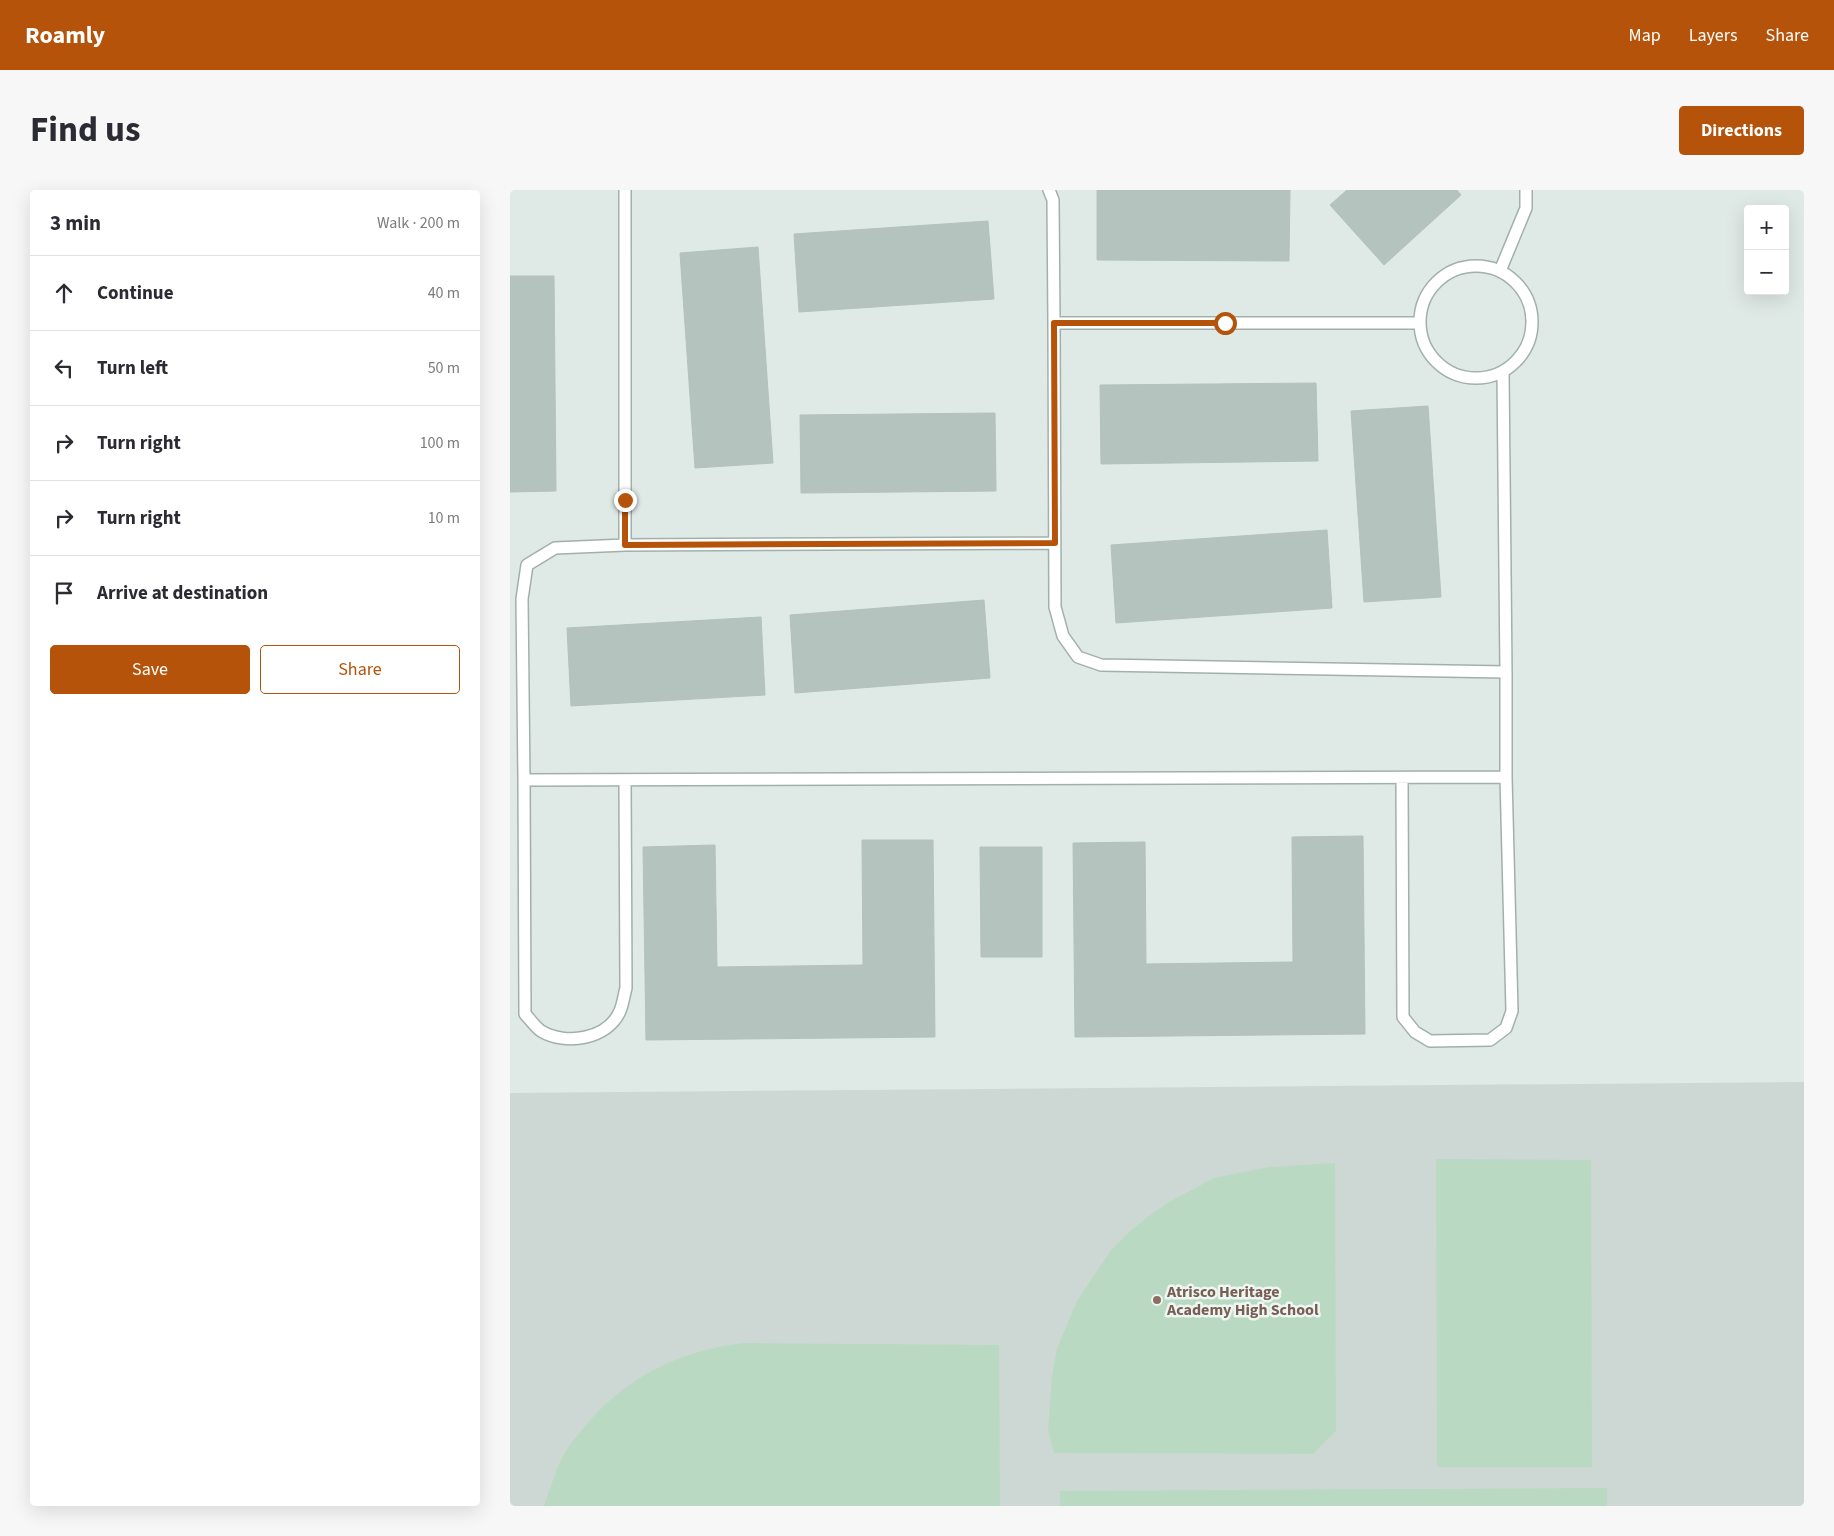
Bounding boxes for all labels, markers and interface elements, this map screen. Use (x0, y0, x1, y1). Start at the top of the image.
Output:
text: Roamly (25, 18, 105, 53)
text: Map (1629, 23, 1661, 48)
text: Layers (1689, 23, 1738, 48)
text: Share (1766, 23, 1809, 48)
text: Find us (30, 105, 140, 155)
button: Directions (1679, 106, 1804, 155)
map controls (1744, 205, 1789, 295)
button: + (1744, 205, 1789, 250)
text: 3 min (50, 208, 101, 238)
text: Walk · 200 m (377, 212, 460, 234)
button: − (1744, 250, 1789, 295)
icon: ahead (50, 279, 78, 307)
text: Continue (97, 280, 174, 307)
text: 40 m (428, 282, 460, 304)
route start (1214, 312, 1237, 335)
icon: left (50, 354, 78, 382)
text: Turn left (97, 355, 168, 382)
text: 50 m (428, 357, 460, 379)
icon: right (50, 429, 78, 457)
text: Turn right (97, 430, 181, 457)
text: 100 m (420, 432, 460, 454)
route end (614, 489, 637, 512)
icon: right (50, 504, 78, 532)
text: Turn right (97, 505, 181, 532)
text: 10 m (428, 507, 460, 529)
icon: arrive (50, 579, 78, 607)
text: Arrive at destination (97, 580, 268, 607)
button: Save (50, 645, 250, 694)
button: Share (260, 645, 460, 694)
place label: Atrisco Heritage Academy High School (1166, 1281, 1319, 1321)
marker: Atrisco Heritage Academy High School (1151, 1294, 1163, 1306)

